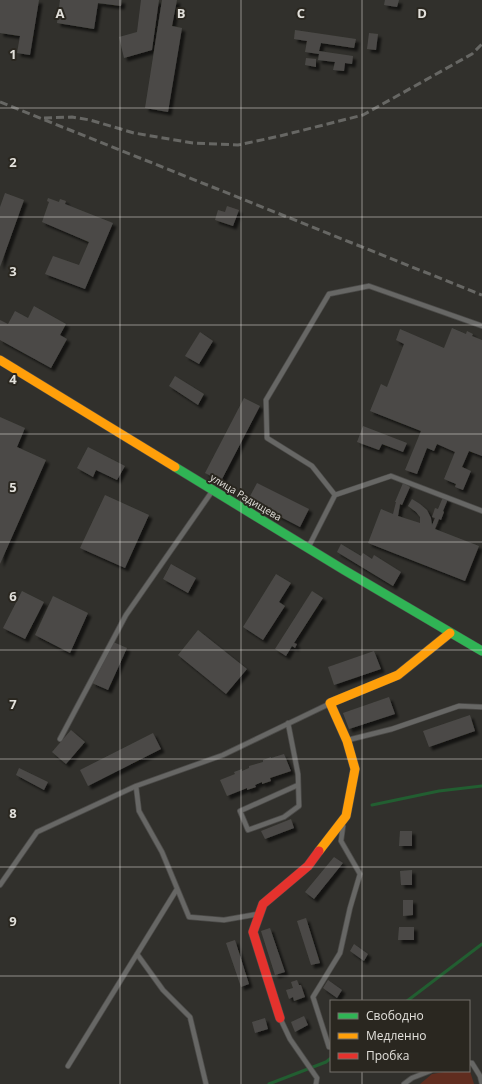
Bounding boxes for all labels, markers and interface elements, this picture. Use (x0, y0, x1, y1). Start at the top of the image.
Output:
text: A (56, 4, 65, 22)
text: B (177, 4, 186, 22)
text: C (297, 4, 305, 22)
text: D (417, 4, 427, 22)
text: 1 (9, 45, 17, 63)
text: 2 (9, 153, 17, 171)
text: 3 (9, 262, 17, 280)
text: 4 (9, 370, 17, 388)
street label: улица Радищева (208, 470, 284, 524)
text: 5 (9, 478, 17, 496)
text: 6 (9, 587, 17, 605)
text: 7 (9, 695, 17, 713)
text: 8 (9, 804, 17, 822)
text: 9 (9, 912, 17, 930)
legend (330, 1000, 470, 1072)
text: Свободно (366, 1007, 424, 1024)
text: Медленно (366, 1027, 426, 1044)
text: Пробка (366, 1047, 409, 1064)

